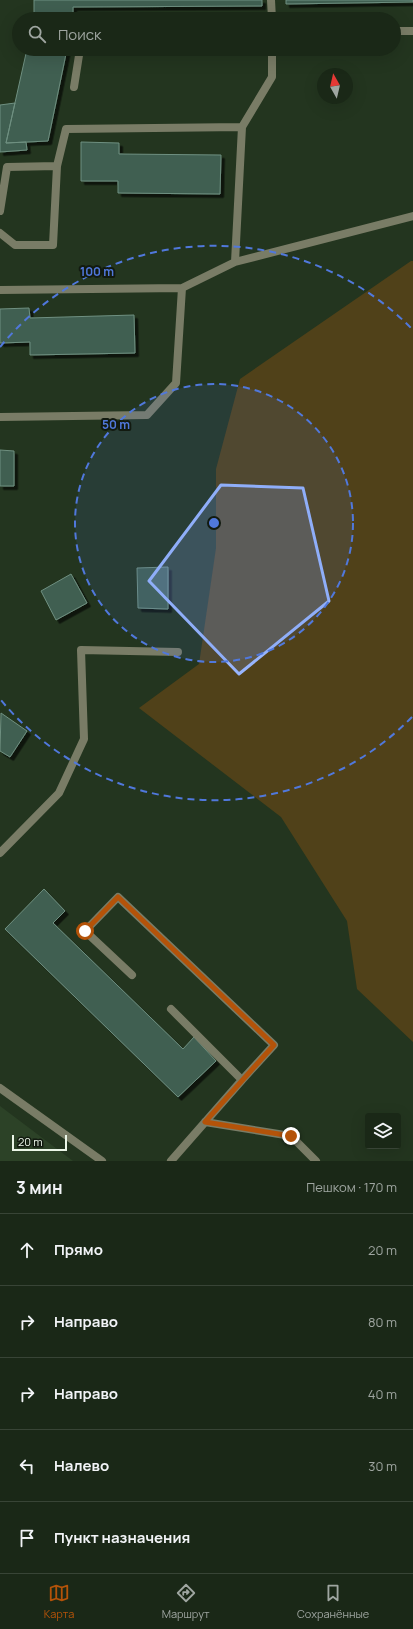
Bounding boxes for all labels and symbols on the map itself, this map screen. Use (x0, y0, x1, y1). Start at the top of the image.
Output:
north arrow (317, 68, 353, 104)
text: 100 m (80, 263, 114, 280)
text: 50 m (102, 416, 130, 433)
centre of rings (207, 516, 221, 530)
route start (76, 922, 94, 940)
route end (282, 1127, 300, 1145)
scale bar (12, 1133, 67, 1152)

